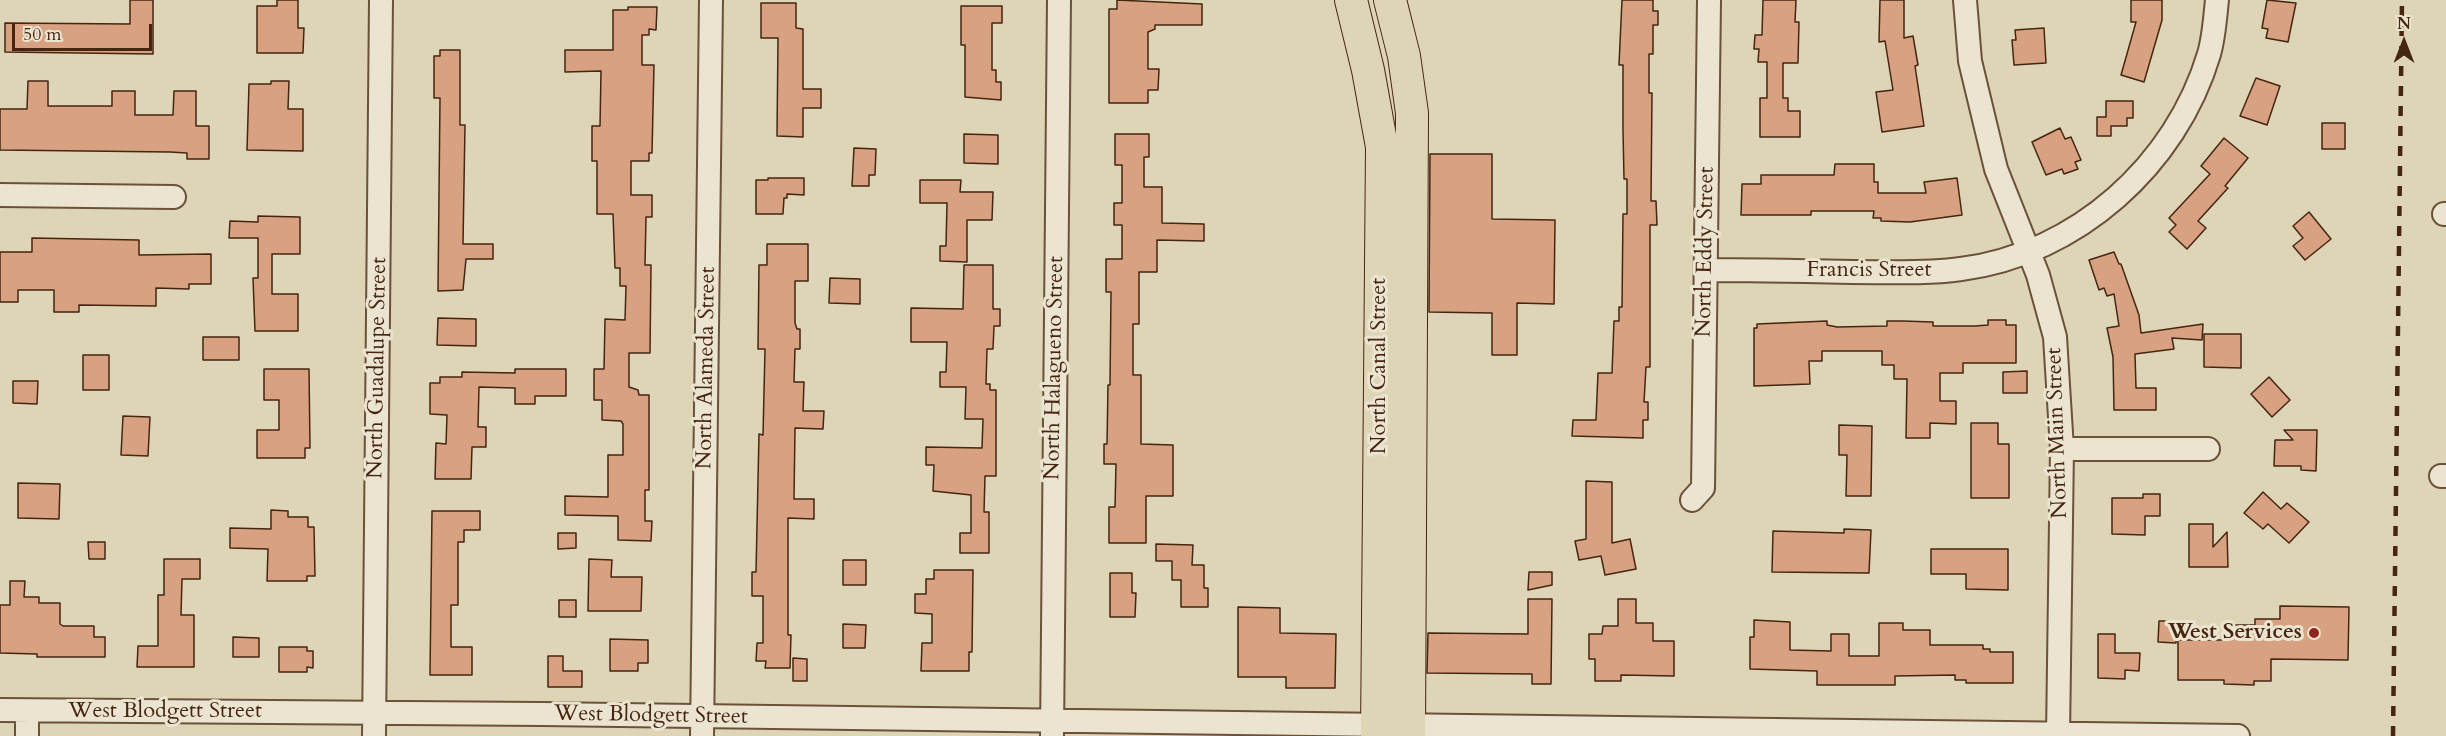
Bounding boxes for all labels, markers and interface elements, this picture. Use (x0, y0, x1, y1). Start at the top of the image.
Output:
scale bar (15, 12, 154, 50)
north arrow (2374, 12, 2434, 72)
text: N (2397, 13, 2411, 35)
text: 50 m (23, 22, 62, 47)
street label: North Eddy Street (1691, 166, 1721, 338)
street label: North Halagueno Street (1040, 256, 1070, 480)
street label: North Guadalupe Street (363, 257, 393, 479)
street label: Francis Street (1807, 258, 1931, 284)
street label: North Alameda Street (692, 266, 722, 470)
street label: North Canal Street (1367, 278, 1393, 454)
street label: North Main Street (2042, 347, 2074, 519)
place label: West Services (2168, 620, 2302, 646)
marker: West Services (2307, 626, 2321, 640)
street label: West Blodgett Street (68, 699, 262, 725)
street label: West Blodgett Street (554, 701, 748, 731)

